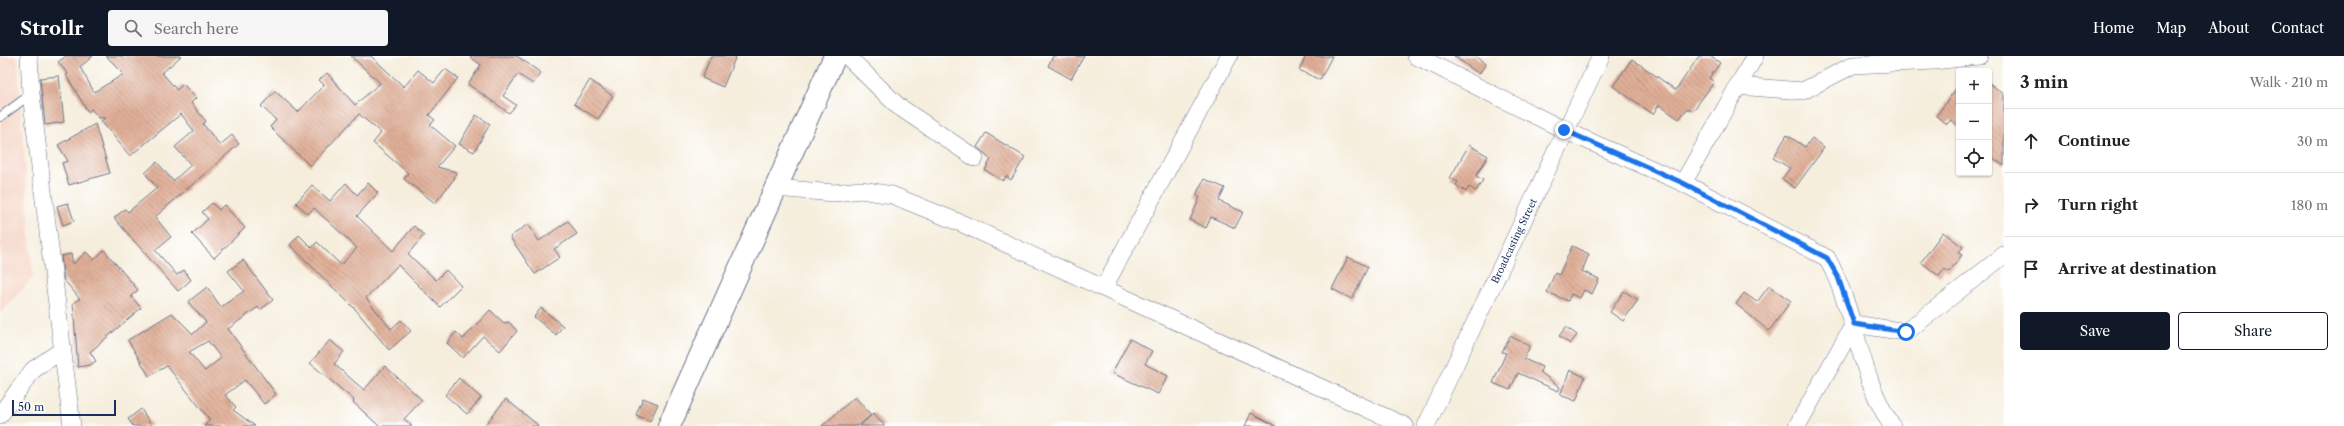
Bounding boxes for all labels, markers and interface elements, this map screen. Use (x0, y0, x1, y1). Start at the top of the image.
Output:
search box (108, 10, 388, 46)
text: Strollr (20, 17, 84, 40)
icon: search (122, 17, 144, 39)
text: Search here (154, 19, 239, 38)
text: Home (2093, 19, 2134, 37)
text: Map (2156, 19, 2186, 37)
text: About (2208, 19, 2249, 37)
text: Contact (2271, 19, 2324, 37)
map controls (1956, 68, 1992, 176)
button: + (1956, 68, 1992, 104)
text: 3 min (2020, 72, 2069, 92)
text: Walk · 210 m (2250, 74, 2328, 90)
button: − (1956, 104, 1992, 140)
route end (1555, 121, 1573, 139)
icon: ahead (2020, 130, 2042, 152)
text: Continue (2058, 131, 2130, 150)
text: 30 m (2297, 133, 2328, 149)
button: locate (1956, 140, 1992, 176)
icon: right (2020, 194, 2042, 216)
text: Turn right (2058, 195, 2138, 214)
street label: Broadcasting Street (1488, 196, 1540, 285)
text: 180 m (2291, 197, 2328, 213)
icon: arrive (2020, 258, 2042, 280)
text: Arrive at destination (2058, 259, 2217, 278)
button: Save (2020, 312, 2170, 350)
button: Share (2178, 312, 2328, 350)
route start (1897, 323, 1915, 341)
scale bar (12, 398, 116, 417)
text: 50 m (18, 400, 44, 414)

